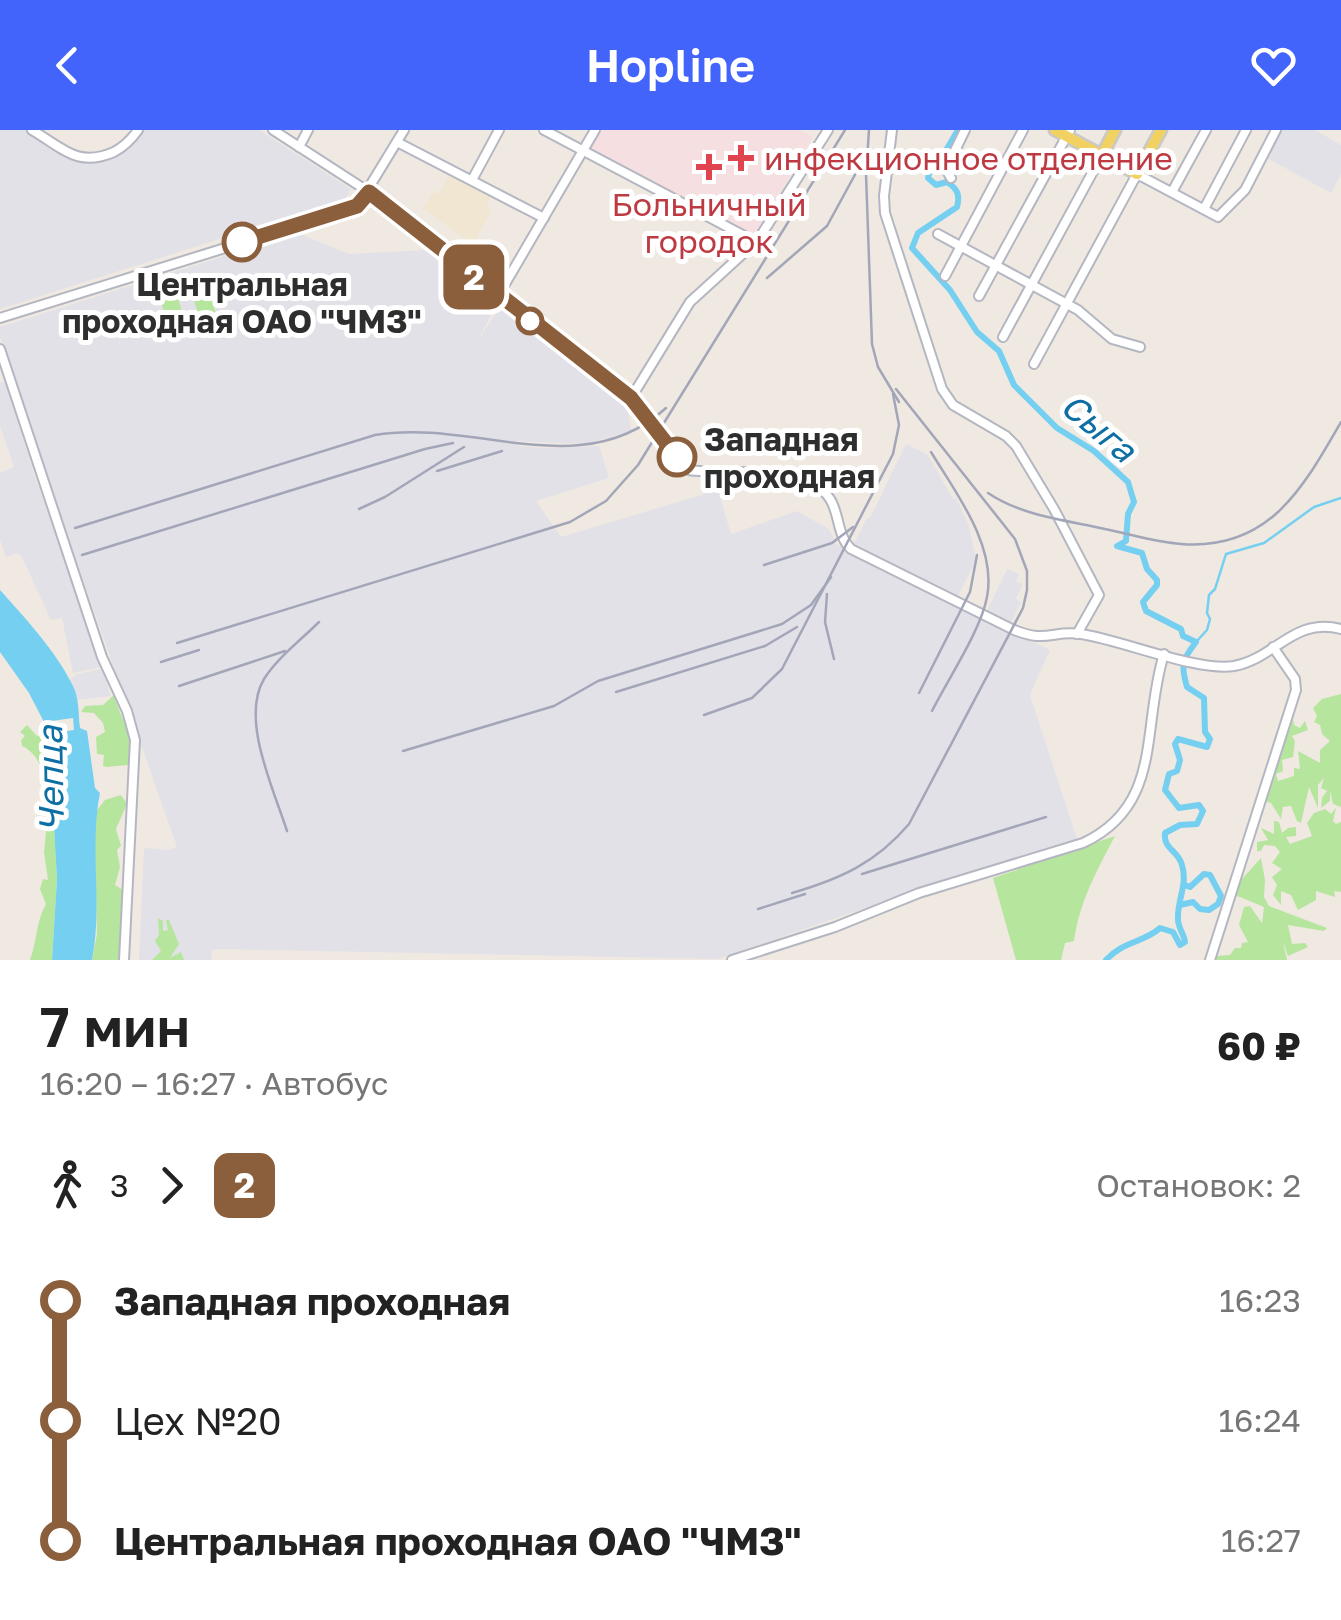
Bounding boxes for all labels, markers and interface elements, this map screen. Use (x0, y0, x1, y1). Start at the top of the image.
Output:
icon: back (40, 38, 95, 93)
text: Hopline (586, 38, 755, 92)
icon: heart (1246, 38, 1301, 93)
place label: инфекционное отделение (764, 139, 1173, 177)
marker: инфекционное отделение (728, 145, 754, 171)
marker: Больничный городок (696, 154, 722, 180)
place label: Больничный городок (612, 185, 806, 260)
marker: Центральная проходная ОАО "ЧМЗ" (223, 223, 261, 261)
line badge: 2 (442, 244, 506, 310)
text: 2 (463, 256, 485, 298)
place label: Центральная проходная ОАО "ЧМЗ" (62, 265, 422, 340)
unlabelled marker (517, 308, 543, 334)
water label: Сыга (1053, 384, 1146, 471)
place label: Западная проходная (704, 420, 875, 495)
marker: Западная проходная (658, 438, 696, 476)
water label: Чепца (28, 724, 72, 833)
text: 7 мин (40, 993, 190, 1059)
text: 60 ₽ (1217, 1023, 1301, 1068)
text: 16:20 – 16:27 · Автобус (40, 1064, 388, 1102)
icon: walk (40, 1158, 95, 1213)
icon: forward (144, 1158, 199, 1213)
text: 2 (234, 1164, 255, 1206)
text: 3 (110, 1166, 129, 1204)
text: Остановок: 2 (1096, 1166, 1301, 1204)
text: Западная проходная (114, 1278, 510, 1323)
text: 16:23 (1219, 1281, 1301, 1319)
text: Цех №20 (114, 1398, 282, 1443)
text: 16:24 (1218, 1401, 1301, 1439)
text: Центральная проходная ОАО "ЧМЗ" (114, 1518, 802, 1563)
text: 16:27 (1221, 1521, 1301, 1559)

